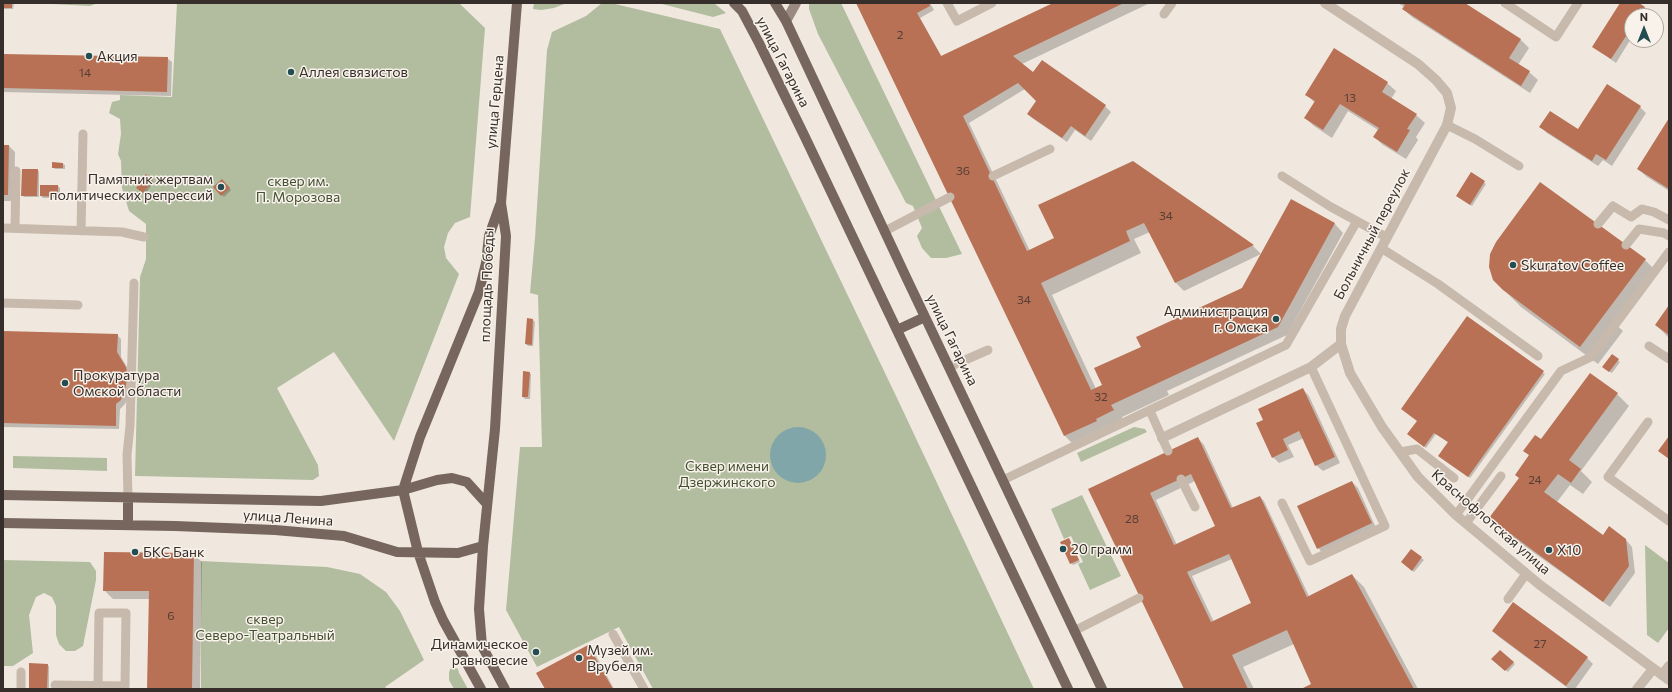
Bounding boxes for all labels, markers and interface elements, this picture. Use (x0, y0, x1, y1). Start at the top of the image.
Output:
north arrow (1624, 8, 1664, 48)
text: N (1640, 10, 1648, 23)
street label: улица Гагарина (753, 14, 813, 110)
house number: 2 (897, 28, 903, 42)
place label: Акция (97, 48, 138, 64)
marker: Акция (84, 51, 94, 61)
street label: улица Герцена (483, 54, 507, 150)
place label: Аллея связистов (299, 64, 408, 80)
house number: 14 (79, 66, 91, 80)
marker: Аллея связистов (286, 67, 296, 77)
house number: 13 (1344, 91, 1356, 105)
house number: 36 (956, 164, 970, 178)
street label: Больничный переулок (1330, 166, 1414, 302)
place label: Памятник жертвам политических репрессий (50, 171, 213, 204)
park label: сквер им. П. Морозова (256, 173, 340, 206)
marker: Памятник жертвам политических репрессий (216, 182, 226, 192)
house number: 34 (1159, 209, 1173, 223)
street label: площадь Победы (477, 227, 497, 343)
place label: Skuratov Coffee (1521, 257, 1624, 273)
marker: Skuratov Coffee (1508, 260, 1518, 270)
street label: улица Гагарина (923, 291, 981, 389)
house number: 34 (1017, 293, 1031, 307)
place label: Администрация г. Омска (1164, 303, 1268, 336)
marker: Администрация г. Омска (1271, 314, 1281, 324)
place label: Прокуратура Омской области (73, 367, 181, 400)
marker: Прокуратура Омской области (60, 378, 70, 388)
house number: 32 (1094, 390, 1108, 404)
park label: Сквер имени Дзержинского (679, 458, 775, 490)
street label: Краснофлотская улица (1428, 466, 1554, 578)
house number: 24 (1528, 473, 1542, 487)
street label: улица Ленина (242, 506, 334, 530)
house number: 28 (1125, 512, 1139, 526)
place label: 20 грамм (1071, 541, 1132, 557)
place label: Х10 (1557, 542, 1581, 558)
place label: БКС Банк (143, 544, 204, 560)
marker: 20 грамм (1058, 544, 1068, 554)
marker: Х10 (1544, 545, 1554, 555)
marker: БКС Банк (130, 547, 140, 557)
house number: 6 (167, 609, 175, 623)
park label: сквер Северо-Театральный (195, 611, 335, 644)
place label: Динамическое равновесие (431, 636, 528, 668)
house number: 27 (1534, 637, 1546, 651)
place label: Музей им. Врубеля (587, 642, 653, 674)
marker: Динамическое равновесие (531, 647, 541, 657)
marker: Музей им. Врубеля (574, 653, 584, 663)

